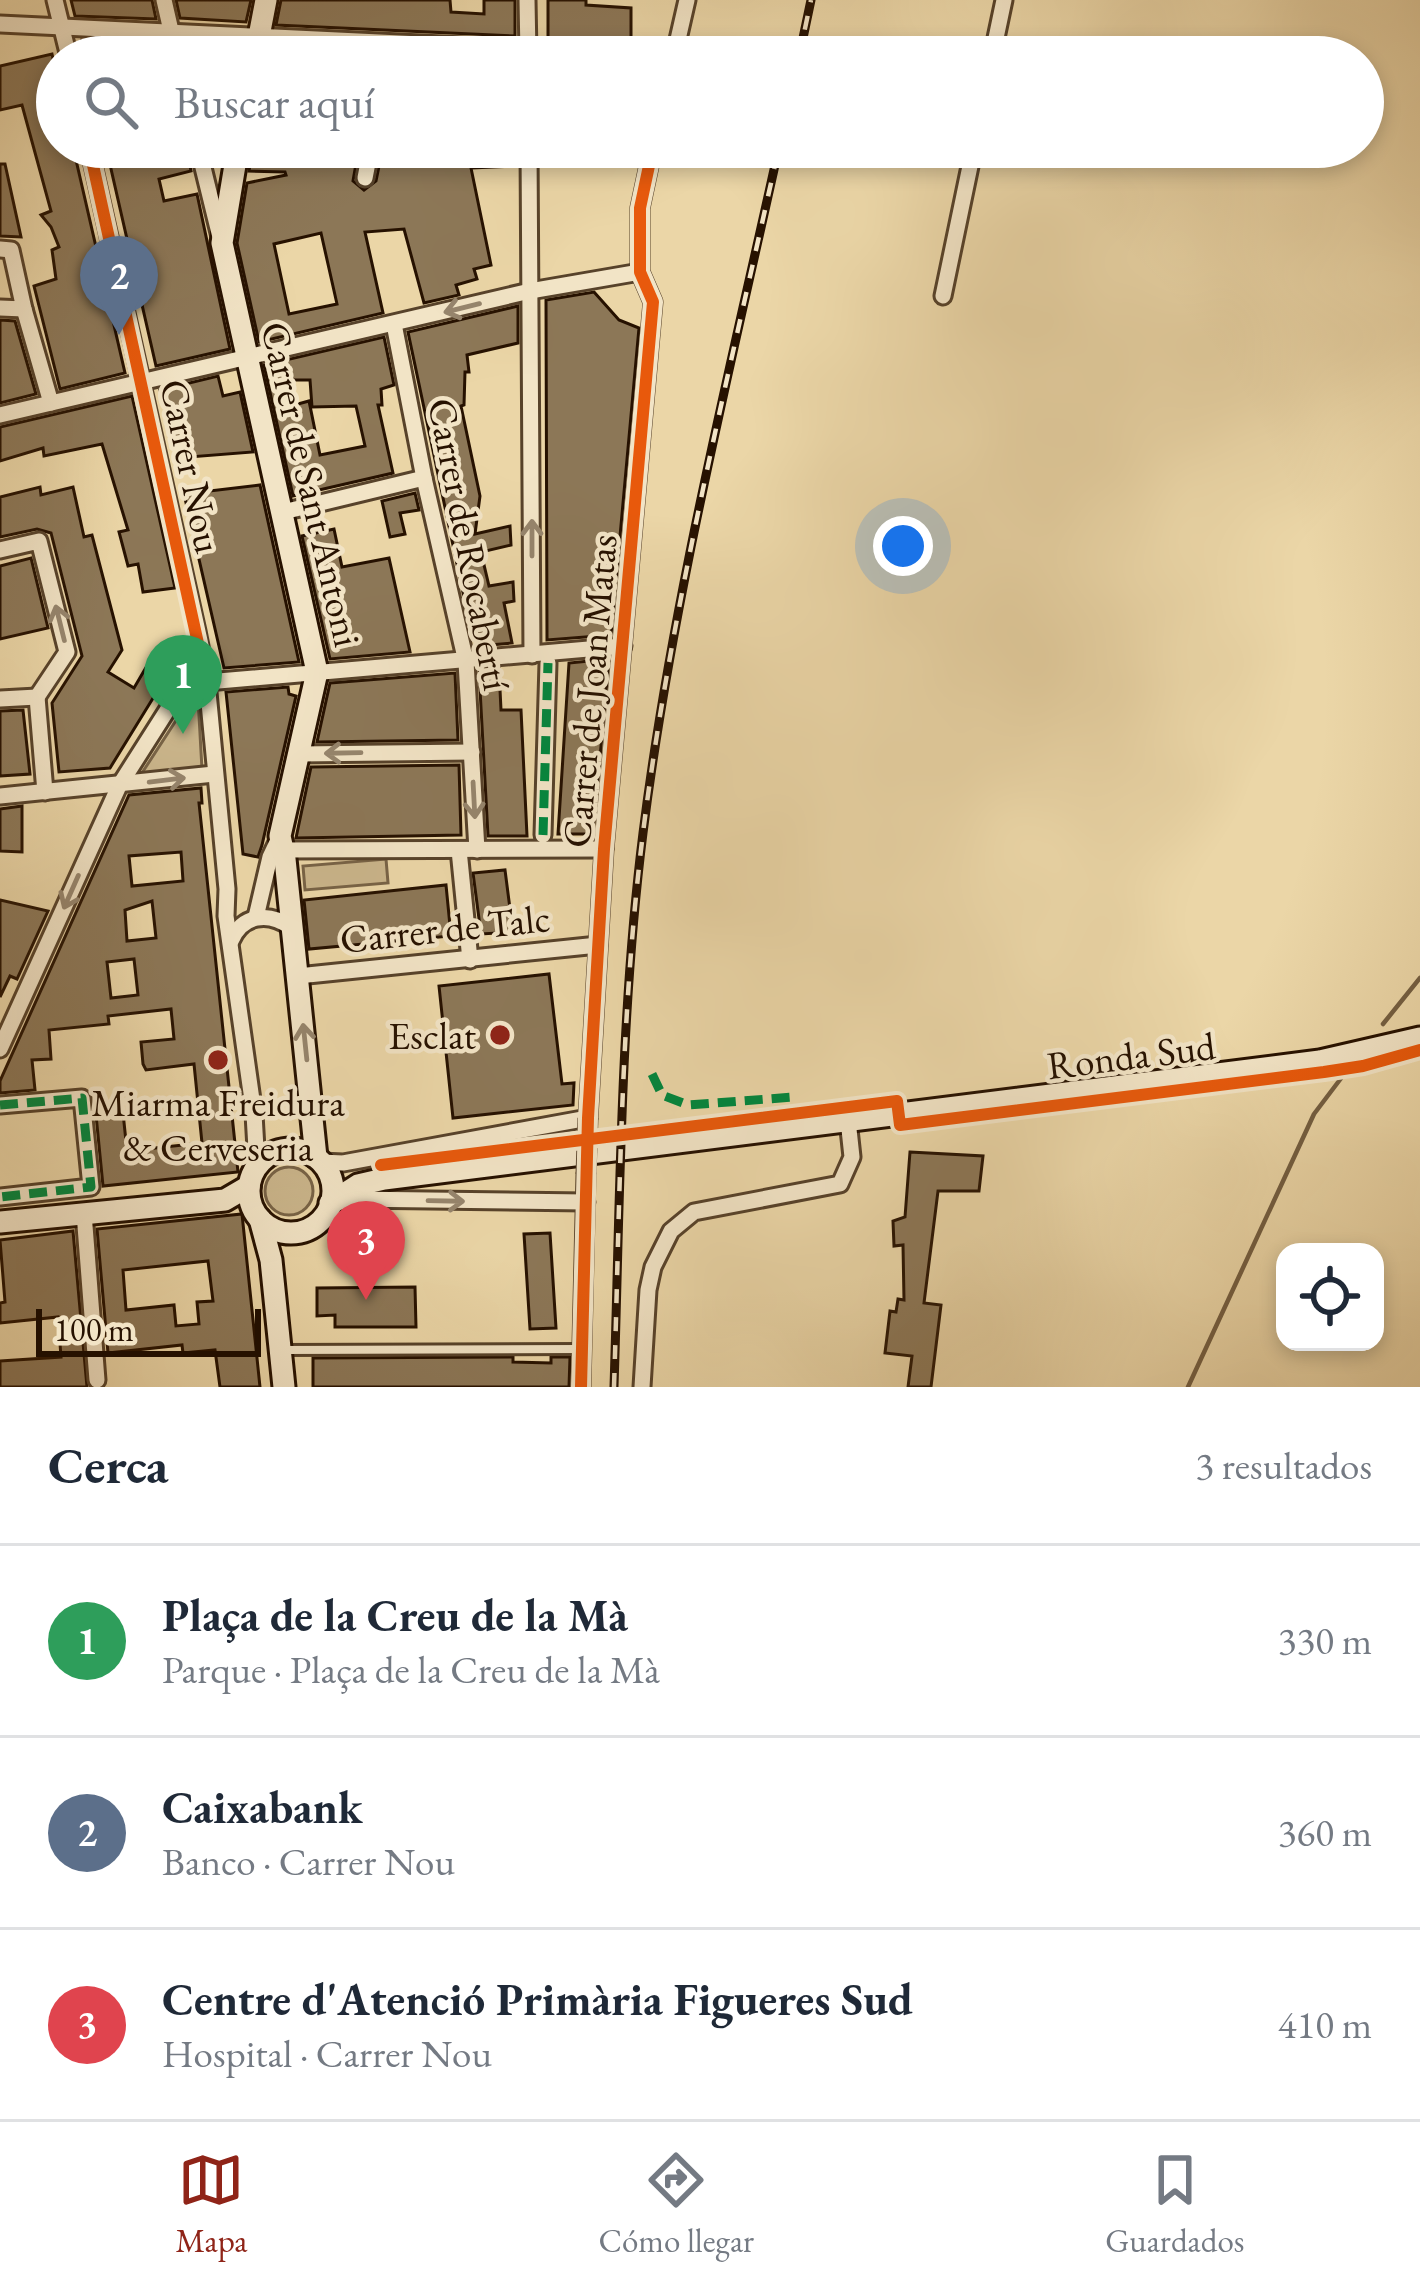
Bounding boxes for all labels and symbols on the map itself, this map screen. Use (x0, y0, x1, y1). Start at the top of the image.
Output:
pin: 2 (80, 236, 158, 335)
one-way arrow (443, 298, 481, 320)
street label: Carrer de Sant Antoni (249, 317, 374, 651)
street label: Carrer Nou (148, 375, 235, 558)
street label: Carrer de Rocabertí (416, 394, 523, 695)
your location (873, 516, 933, 576)
one-way arrow (520, 519, 543, 558)
street label: Carrer de Joan Matas (550, 532, 629, 850)
one-way arrow (48, 604, 70, 642)
pin: 1 (144, 635, 222, 734)
one-way arrow (324, 742, 363, 764)
one-way arrow (147, 768, 186, 791)
one-way arrow (463, 780, 486, 819)
one-way arrow (58, 873, 80, 909)
street label: Carrer de Talc (338, 892, 553, 965)
place label: Esclat (388, 1010, 476, 1061)
street label: Ronda Sud (1044, 1020, 1218, 1091)
marker: Esclat (487, 1022, 513, 1048)
one-way arrow (293, 1023, 316, 1062)
marker: Miarma Freidura & Cerveseria (205, 1047, 231, 1073)
place label: Miarma Freidura & Cerveseria (91, 1077, 345, 1173)
one-way arrow (426, 1189, 465, 1212)
pin: 3 (327, 1201, 405, 1300)
scale bar (36, 1303, 261, 1356)

